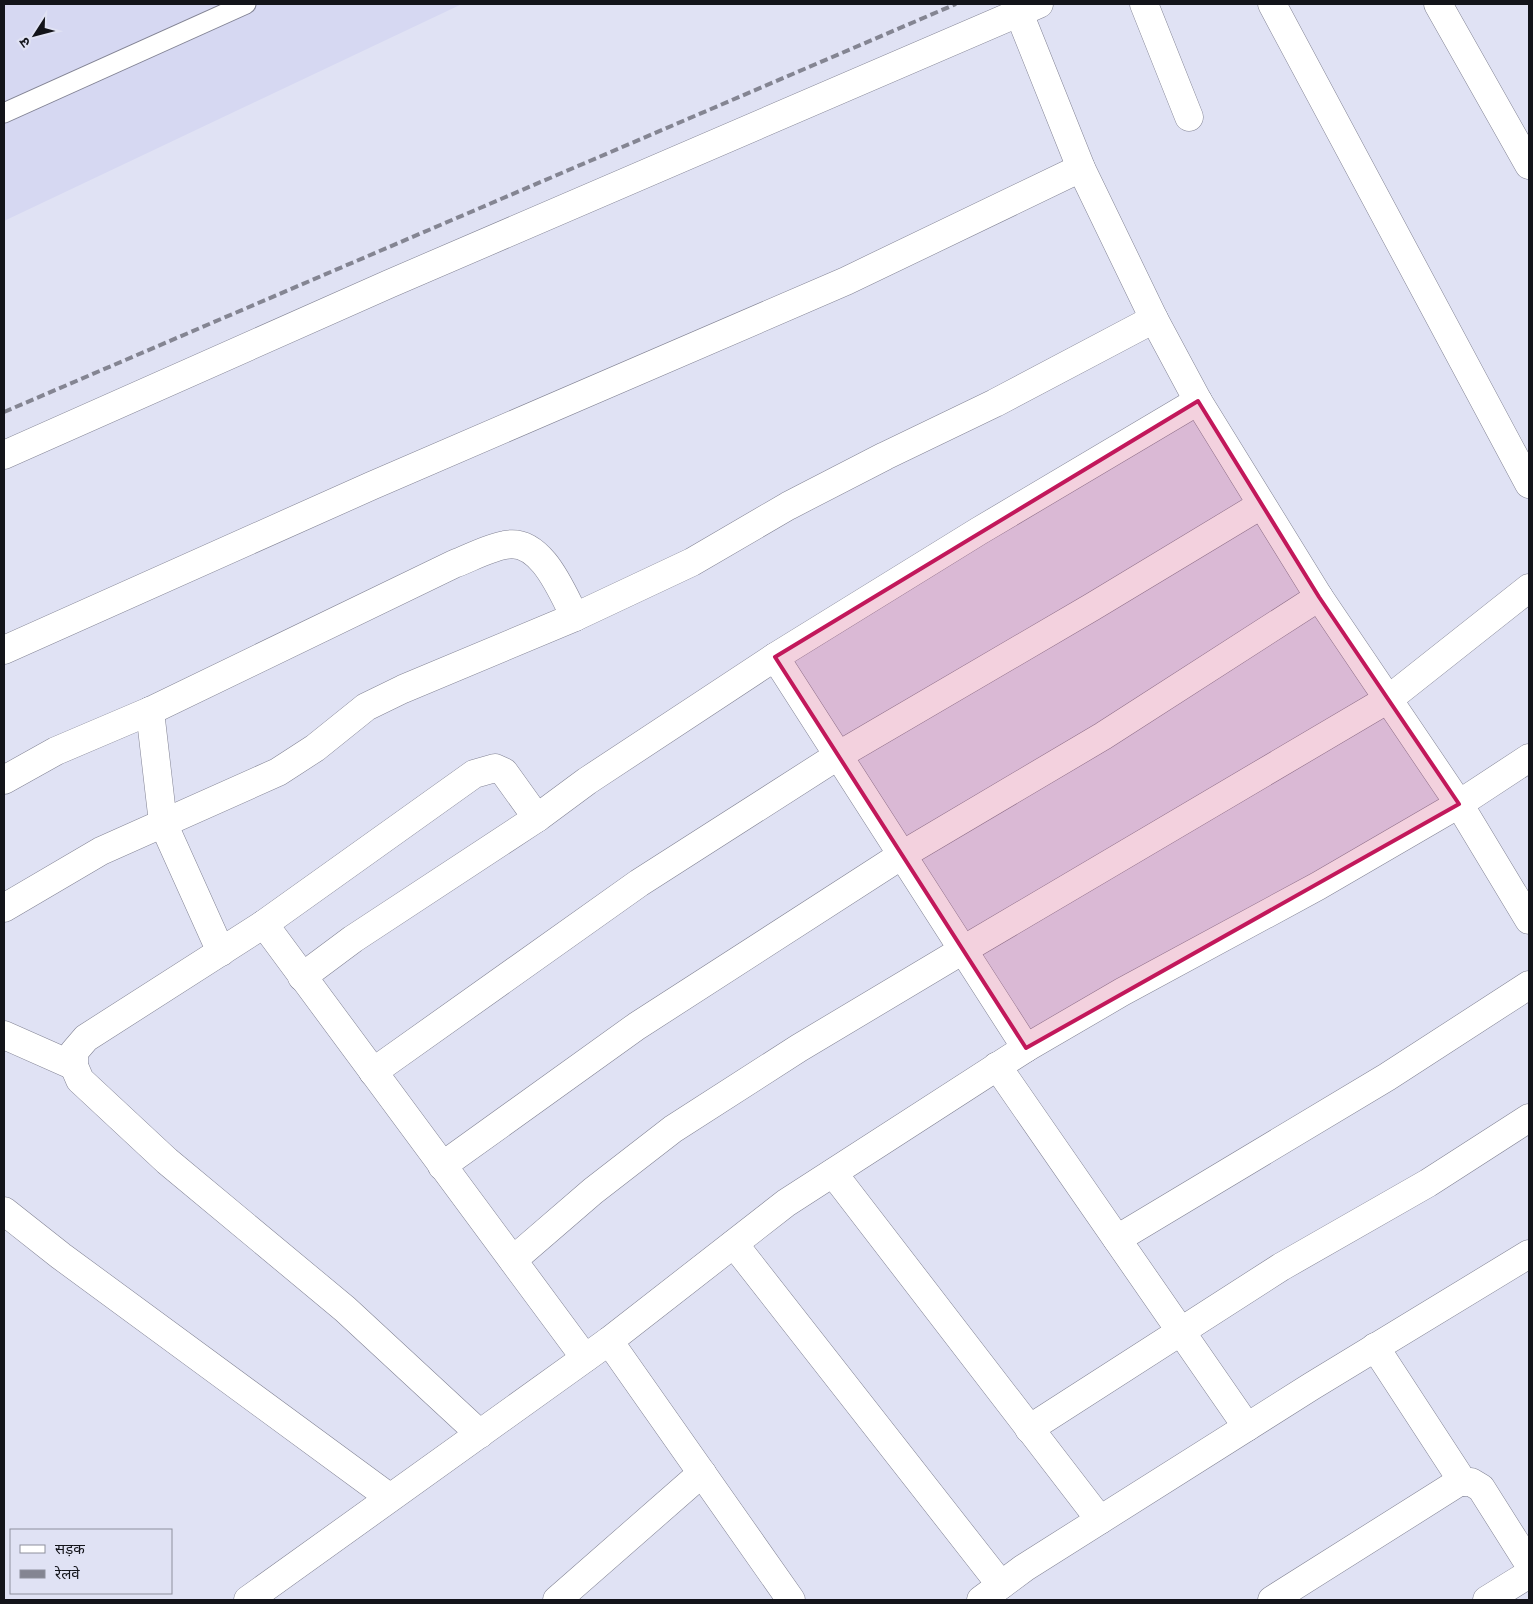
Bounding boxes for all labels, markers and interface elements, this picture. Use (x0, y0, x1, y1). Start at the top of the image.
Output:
north arrow (10, 10, 60, 60)
text: उ (14, 33, 34, 51)
legend (10, 1529, 172, 1594)
text: सड़क (55, 1539, 85, 1558)
text: रेलवे (54, 1564, 80, 1583)

